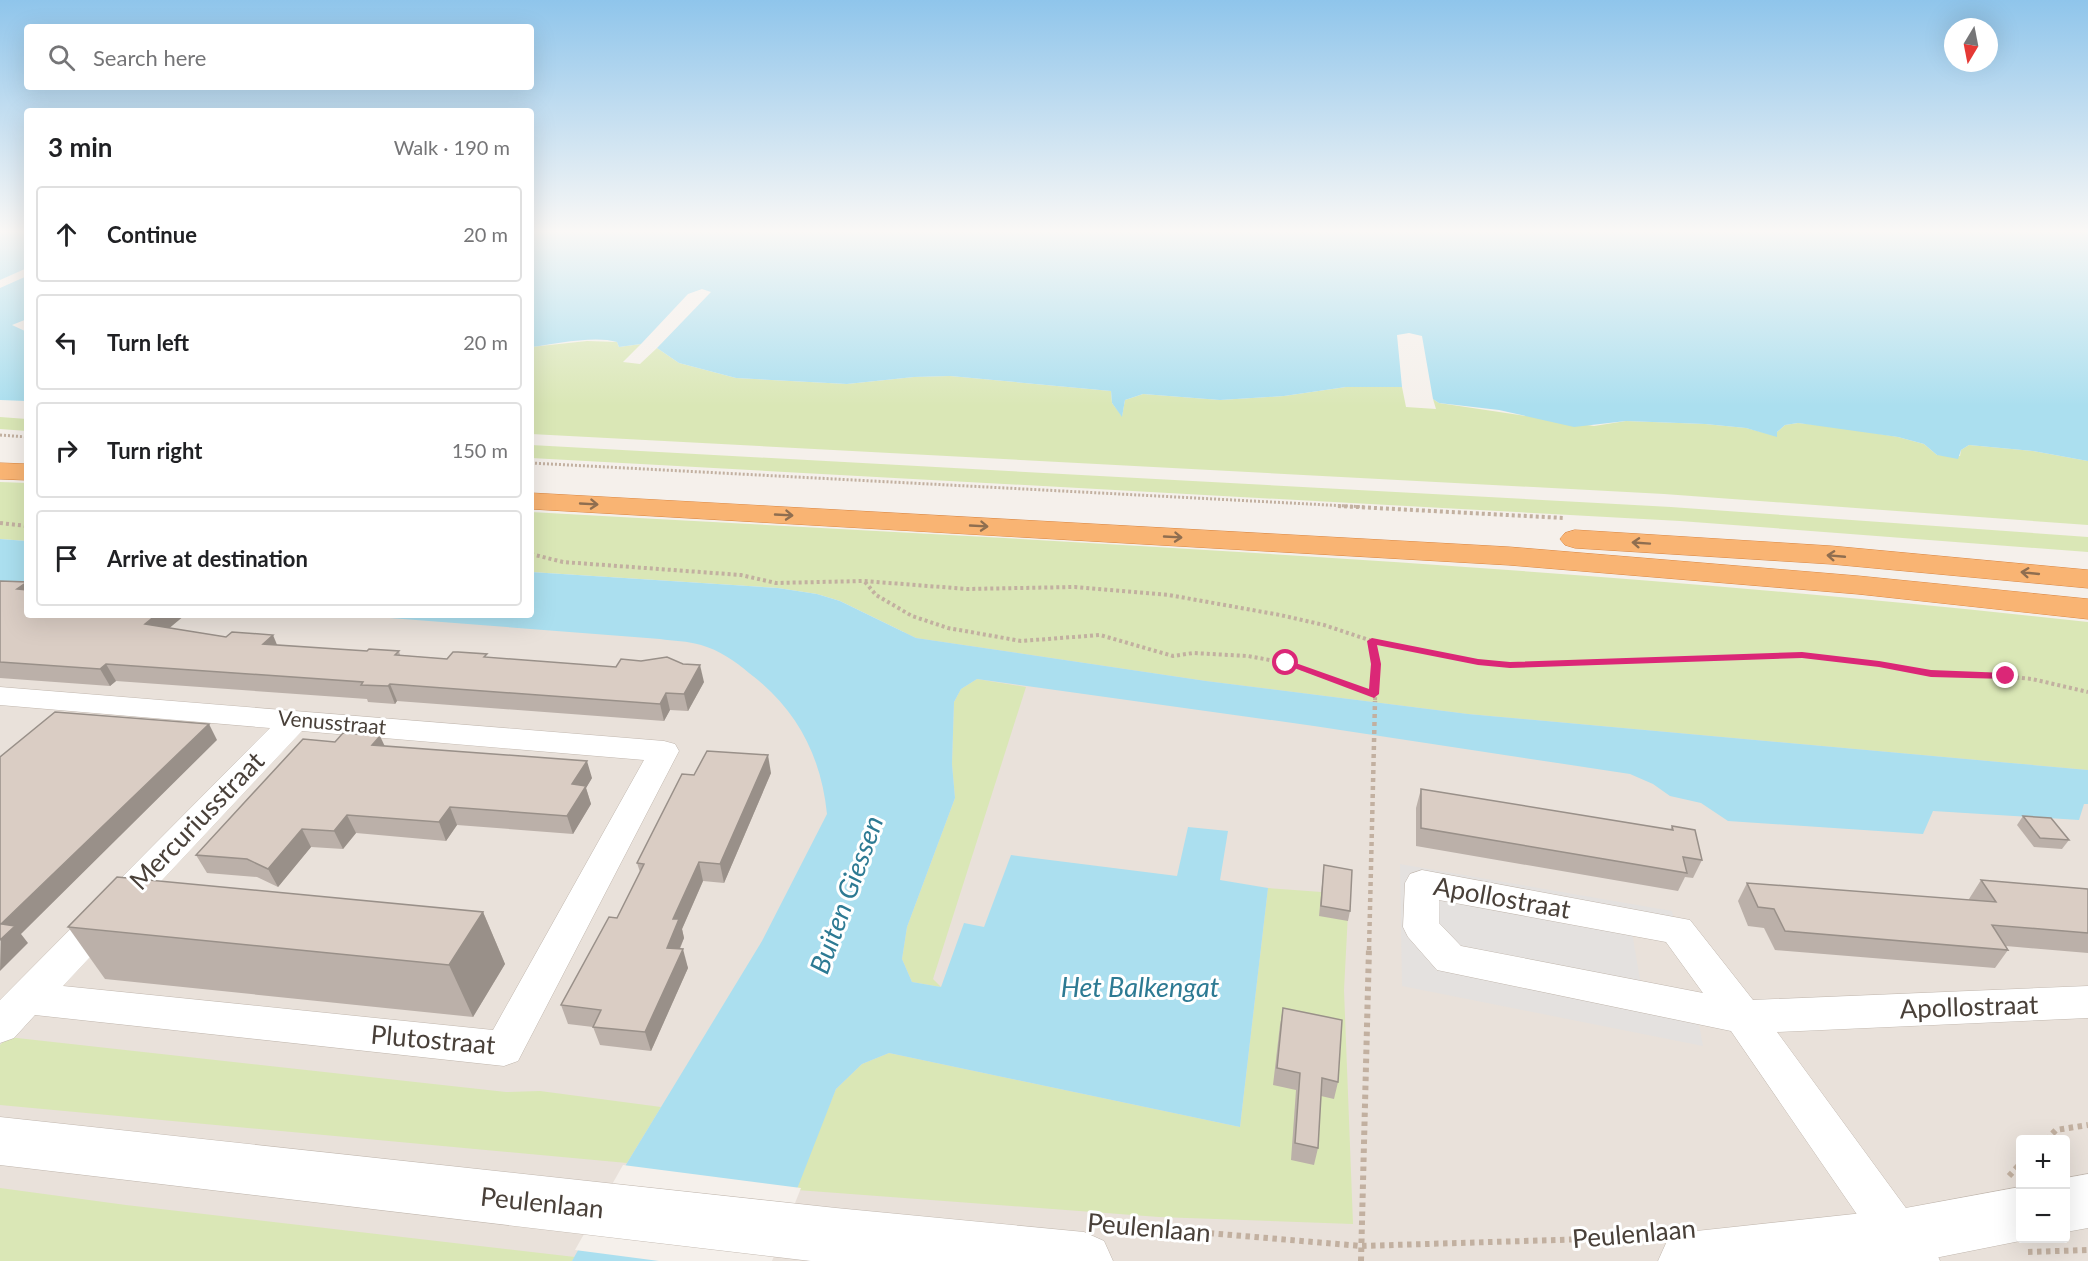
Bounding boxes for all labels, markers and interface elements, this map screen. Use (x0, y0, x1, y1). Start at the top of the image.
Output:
north arrow (1944, 18, 1998, 72)
search box (24, 24, 534, 90)
icon: search (45, 41, 78, 74)
text: Search here (93, 44, 206, 71)
text: 3 min (48, 131, 112, 163)
text: Walk · 190 m (394, 135, 510, 159)
icon: ahead (50, 218, 83, 251)
text: Continue (107, 221, 197, 248)
text: 20 m (463, 222, 508, 246)
icon: left (50, 326, 83, 359)
text: Turn left (107, 329, 189, 356)
text: 20 m (463, 330, 508, 354)
icon: right (50, 434, 83, 467)
text: Turn right (107, 437, 202, 464)
text: 150 m (452, 438, 508, 462)
one-way arrow (579, 499, 599, 510)
one-way arrow (774, 510, 794, 521)
one-way arrow (968, 521, 988, 532)
one-way arrow (1163, 532, 1183, 543)
one-way arrow (1632, 537, 1651, 548)
icon: arrive (50, 542, 83, 575)
text: Arrive at destination (107, 545, 308, 572)
one-way arrow (1826, 550, 1846, 561)
one-way arrow (2020, 567, 2040, 578)
route start (1272, 649, 1298, 675)
route end (1992, 662, 2018, 688)
street label: Venusstraat (277, 704, 388, 739)
street label: Mercuriusstraat (122, 744, 271, 896)
water label: Buiten Giessen (802, 811, 889, 978)
street label: Apollostraat (1431, 869, 1574, 925)
water label: Het Balkengat (1061, 970, 1220, 1003)
street label: Apollostraat (1899, 988, 2040, 1024)
street label: Plutostraat (369, 1018, 497, 1060)
map controls (2016, 1135, 2070, 1243)
button: + (2016, 1135, 2070, 1189)
street label: Peulenlaan (479, 1180, 605, 1224)
button: − (2016, 1189, 2070, 1243)
street label: Peulenlaan (1086, 1206, 1212, 1248)
street label: Peulenlaan (1571, 1212, 1697, 1254)

